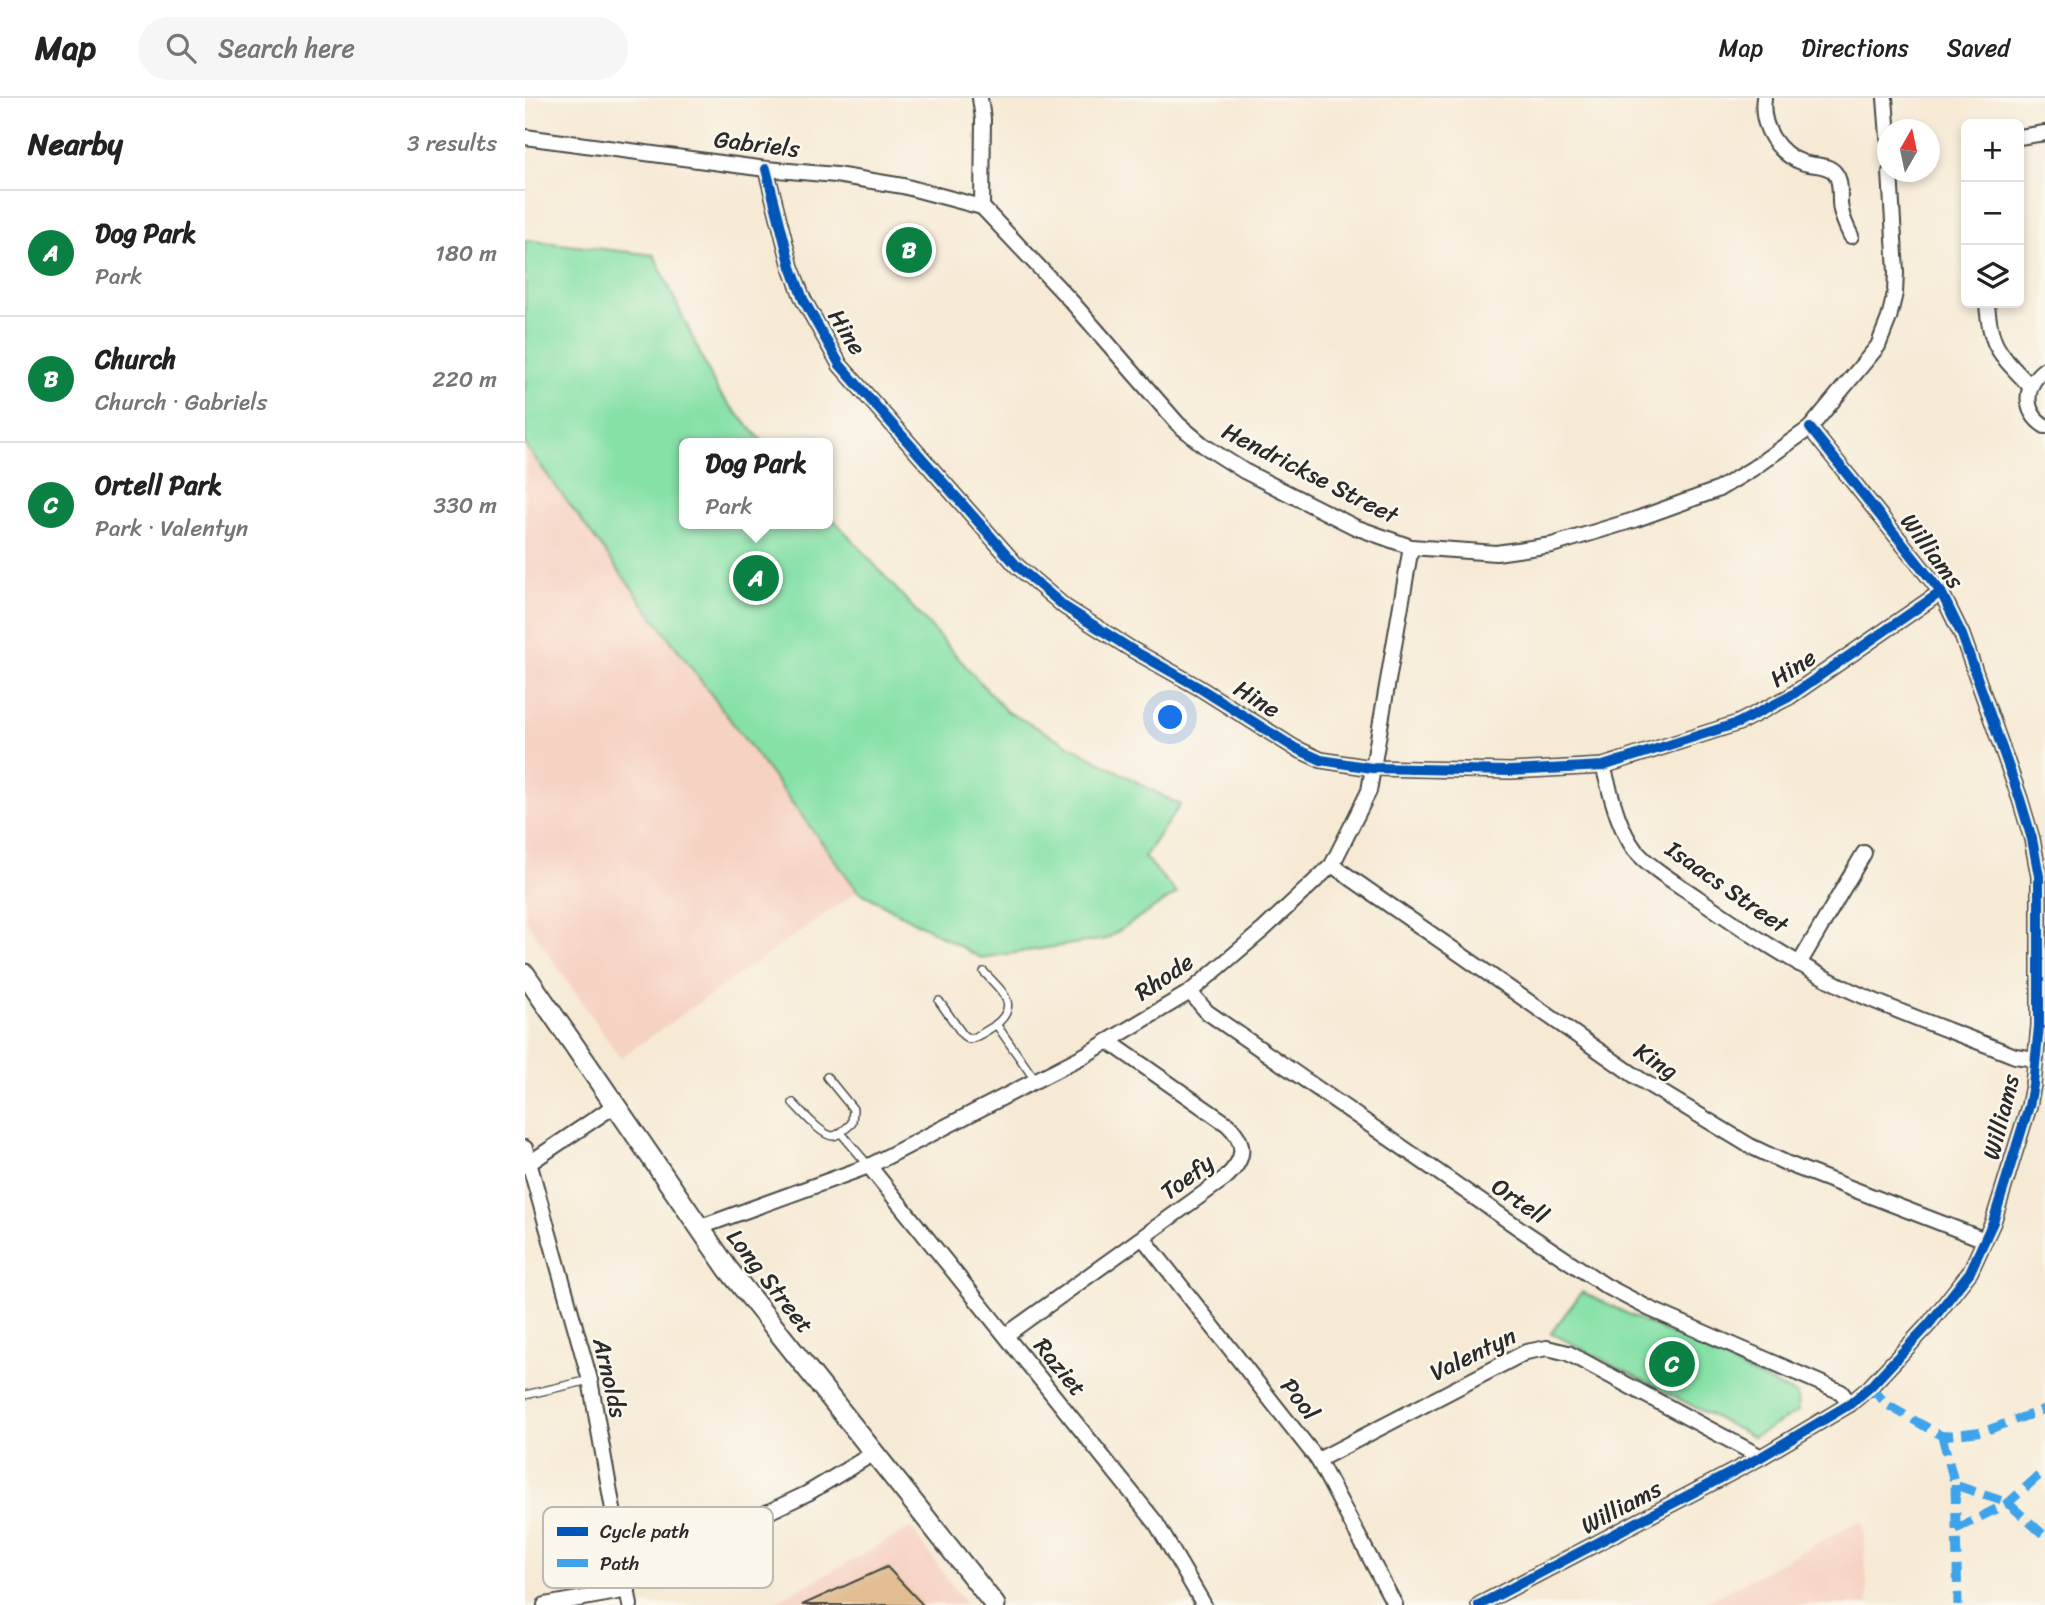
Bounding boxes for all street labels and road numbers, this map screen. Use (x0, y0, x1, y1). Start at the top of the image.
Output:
street label: Gabriels (712, 118, 803, 170)
street label: Hine (816, 300, 878, 364)
street label: Hendrickse Street (1214, 410, 1407, 536)
street label: Williams (1889, 504, 1976, 599)
street label: Hine (1761, 637, 1825, 699)
street label: Hine (1225, 668, 1289, 730)
street label: Isaacs Street (1656, 828, 1798, 946)
street label: Rhode (1126, 942, 1202, 1012)
street label: King (1625, 1031, 1687, 1091)
street label: Williams (1970, 1069, 2032, 1164)
street label: Toefy (1151, 1142, 1224, 1211)
street label: Ortell (1483, 1166, 1558, 1236)
street label: Long Street (715, 1219, 825, 1343)
street label: Valentyn (1423, 1315, 1524, 1393)
street label: Raziet (1023, 1328, 1097, 1406)
street label: Arnolds (580, 1333, 640, 1422)
street label: Pool (1269, 1368, 1331, 1431)
street label: Williams (1573, 1468, 1670, 1546)

